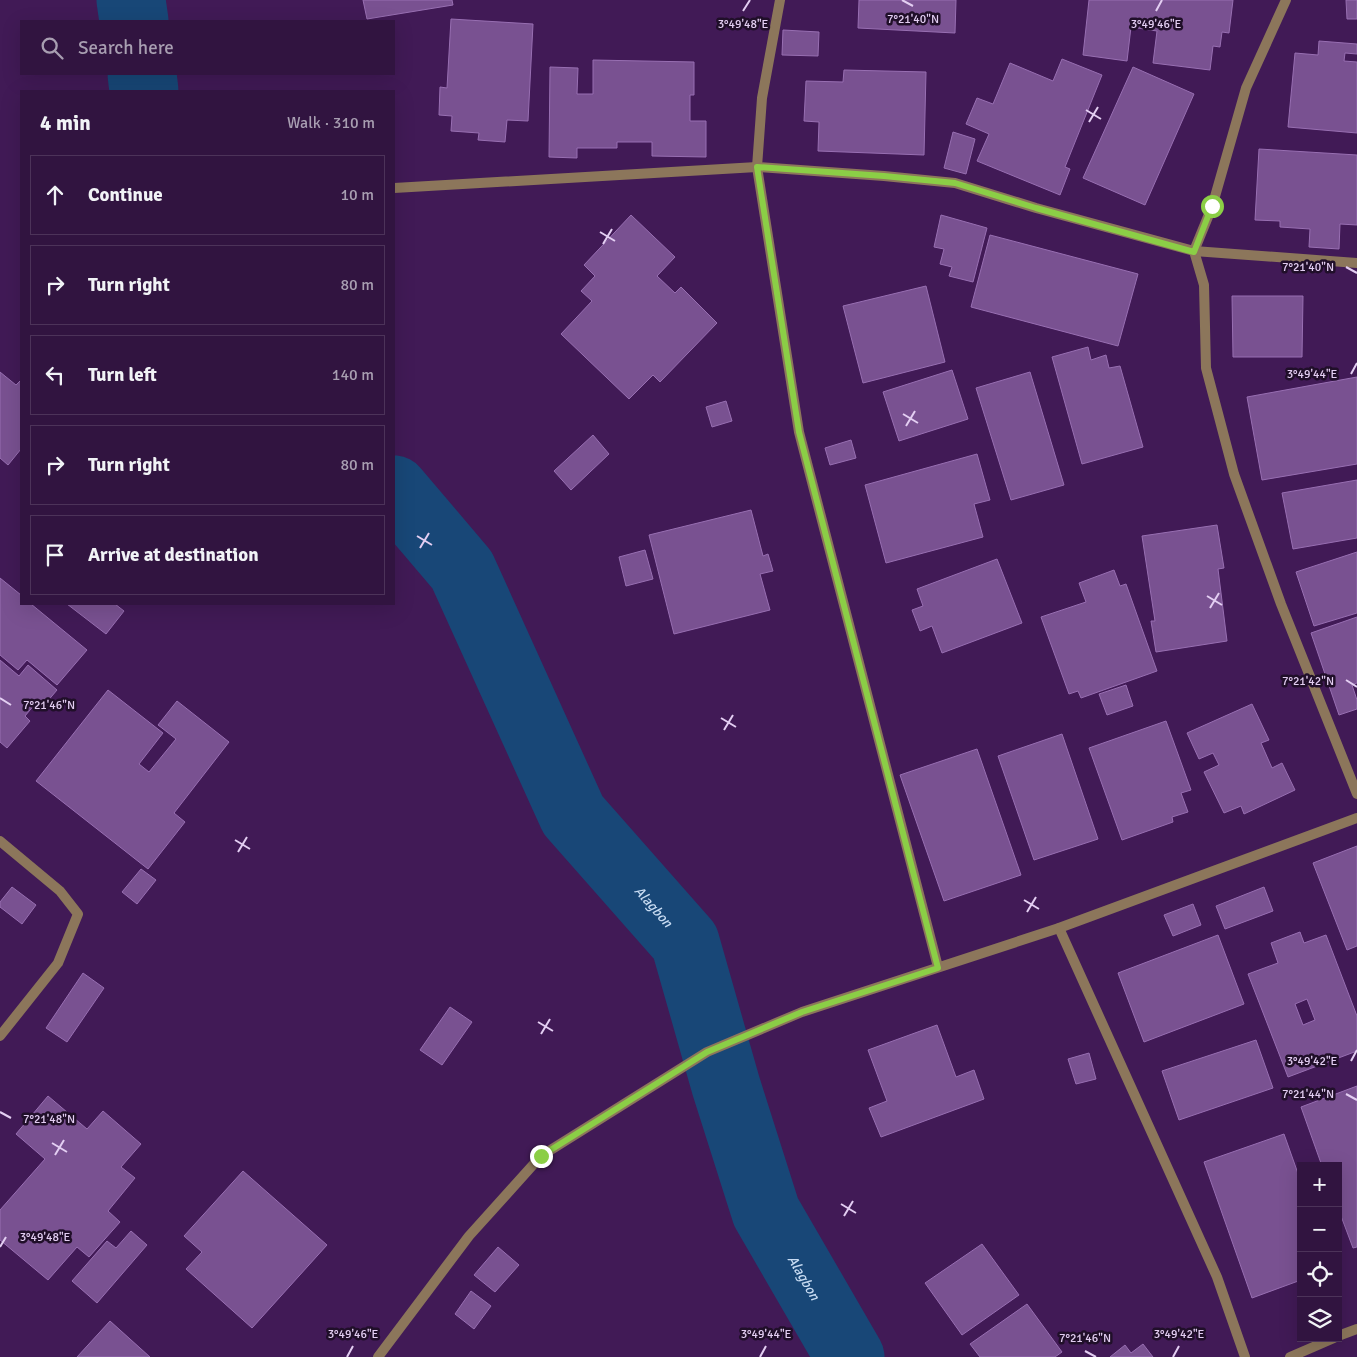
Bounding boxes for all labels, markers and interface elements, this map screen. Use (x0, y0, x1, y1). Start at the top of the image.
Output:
text: 7°21'40"N (887, 12, 939, 27)
text: 3°49'48"E (718, 17, 769, 32)
text: 3°49'46"E (1131, 17, 1182, 32)
search box (20, 20, 395, 75)
icon: search (38, 34, 66, 62)
text: Search here (78, 36, 174, 60)
text: 4 min (40, 110, 91, 136)
text: Walk · 310 m (287, 113, 375, 133)
icon: ahead (41, 181, 69, 209)
text: Continue (88, 183, 163, 207)
text: 10 m (340, 185, 374, 205)
route start (1201, 195, 1224, 218)
text: 7°21'40"N (1282, 260, 1334, 275)
icon: right (41, 271, 69, 299)
text: Turn right (88, 273, 170, 297)
text: 80 m (340, 275, 374, 295)
icon: left (41, 361, 69, 389)
text: Turn left (88, 363, 157, 387)
text: 140 m (332, 365, 374, 385)
text: 3°49'44"E (1287, 367, 1338, 382)
icon: right (41, 451, 69, 479)
text: Turn right (88, 453, 170, 477)
text: 80 m (340, 455, 374, 475)
icon: arrive (41, 541, 69, 569)
text: Arrive at destination (88, 543, 259, 567)
text: 7°21'42"N (1282, 674, 1334, 689)
text: 7°21'46"N (23, 698, 75, 713)
water label: Alagbon (631, 882, 677, 931)
text: 3°49'42"E (1287, 1054, 1338, 1069)
text: 7°21'44"N (1282, 1087, 1334, 1102)
text: 7°21'48"N (23, 1112, 75, 1127)
route end (530, 1145, 553, 1168)
map controls (1297, 1162, 1342, 1342)
button: + (1297, 1162, 1342, 1207)
button: − (1297, 1207, 1342, 1252)
text: 3°49'48"E (20, 1230, 71, 1245)
water label: Alagbon (784, 1252, 824, 1303)
button: locate (1297, 1252, 1342, 1297)
button: layers (1297, 1297, 1342, 1342)
text: 3°49'46"E (328, 1327, 379, 1342)
text: 3°49'44"E (741, 1327, 792, 1342)
text: 3°49'42"E (1154, 1327, 1205, 1342)
text: 7°21'46"N (1059, 1331, 1111, 1346)

